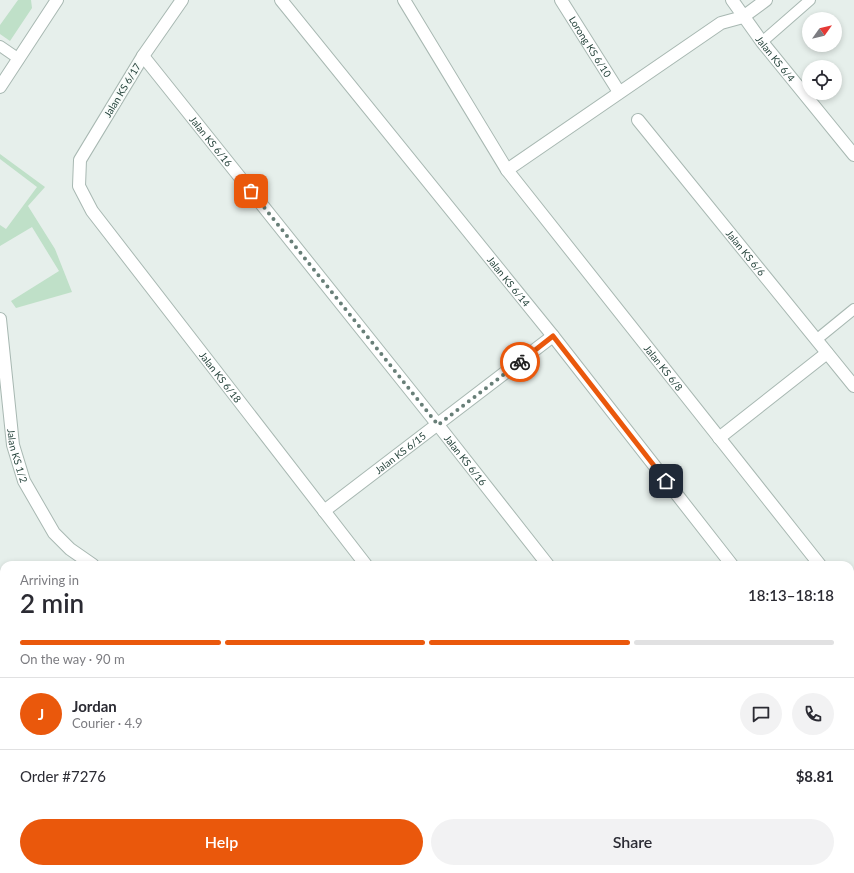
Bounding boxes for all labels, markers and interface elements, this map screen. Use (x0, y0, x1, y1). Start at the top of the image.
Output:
north arrow (802, 12, 842, 52)
map controls (802, 12, 842, 100)
street label: Lorong KS 6/10 (567, 14, 614, 79)
street label: Jalan KS 6/4 (753, 33, 798, 84)
button: locate (802, 60, 842, 100)
street label: Jalan KS 6/17 (101, 61, 143, 119)
street label: Jalan KS 6/16 (187, 114, 235, 169)
pin (234, 174, 268, 208)
icon: bag (240, 180, 262, 202)
street label: Jalan KS 6/6 (724, 227, 768, 278)
street label: Jalan KS 6/14 (485, 254, 533, 309)
courier (500, 342, 540, 382)
street label: Jalan KS 6/8 (642, 342, 686, 393)
street label: Jalan KS 6/18 (197, 349, 244, 405)
icon: bike (509, 351, 531, 373)
street label: Jalan KS 1/2 (5, 428, 30, 484)
street label: Jalan KS 6/15 (372, 429, 428, 476)
street label: Jalan KS 6/16 (442, 432, 489, 488)
pin (649, 464, 683, 498)
icon: home (655, 470, 677, 492)
text: Arriving in (20, 572, 79, 588)
text: 18:13–18:18 (748, 586, 834, 604)
text: 2 min (20, 587, 84, 619)
text: On the way · 90 m (20, 651, 125, 667)
button: chat (740, 693, 782, 735)
button: phone (792, 693, 834, 735)
text: Jordan (72, 697, 117, 715)
text: J (38, 705, 44, 723)
text: Courier · 4.9 (72, 715, 143, 731)
text: Order #7276 (20, 767, 106, 785)
text: $8.81 (796, 767, 834, 785)
button: Help (20, 819, 423, 865)
button: Share (431, 819, 834, 865)

